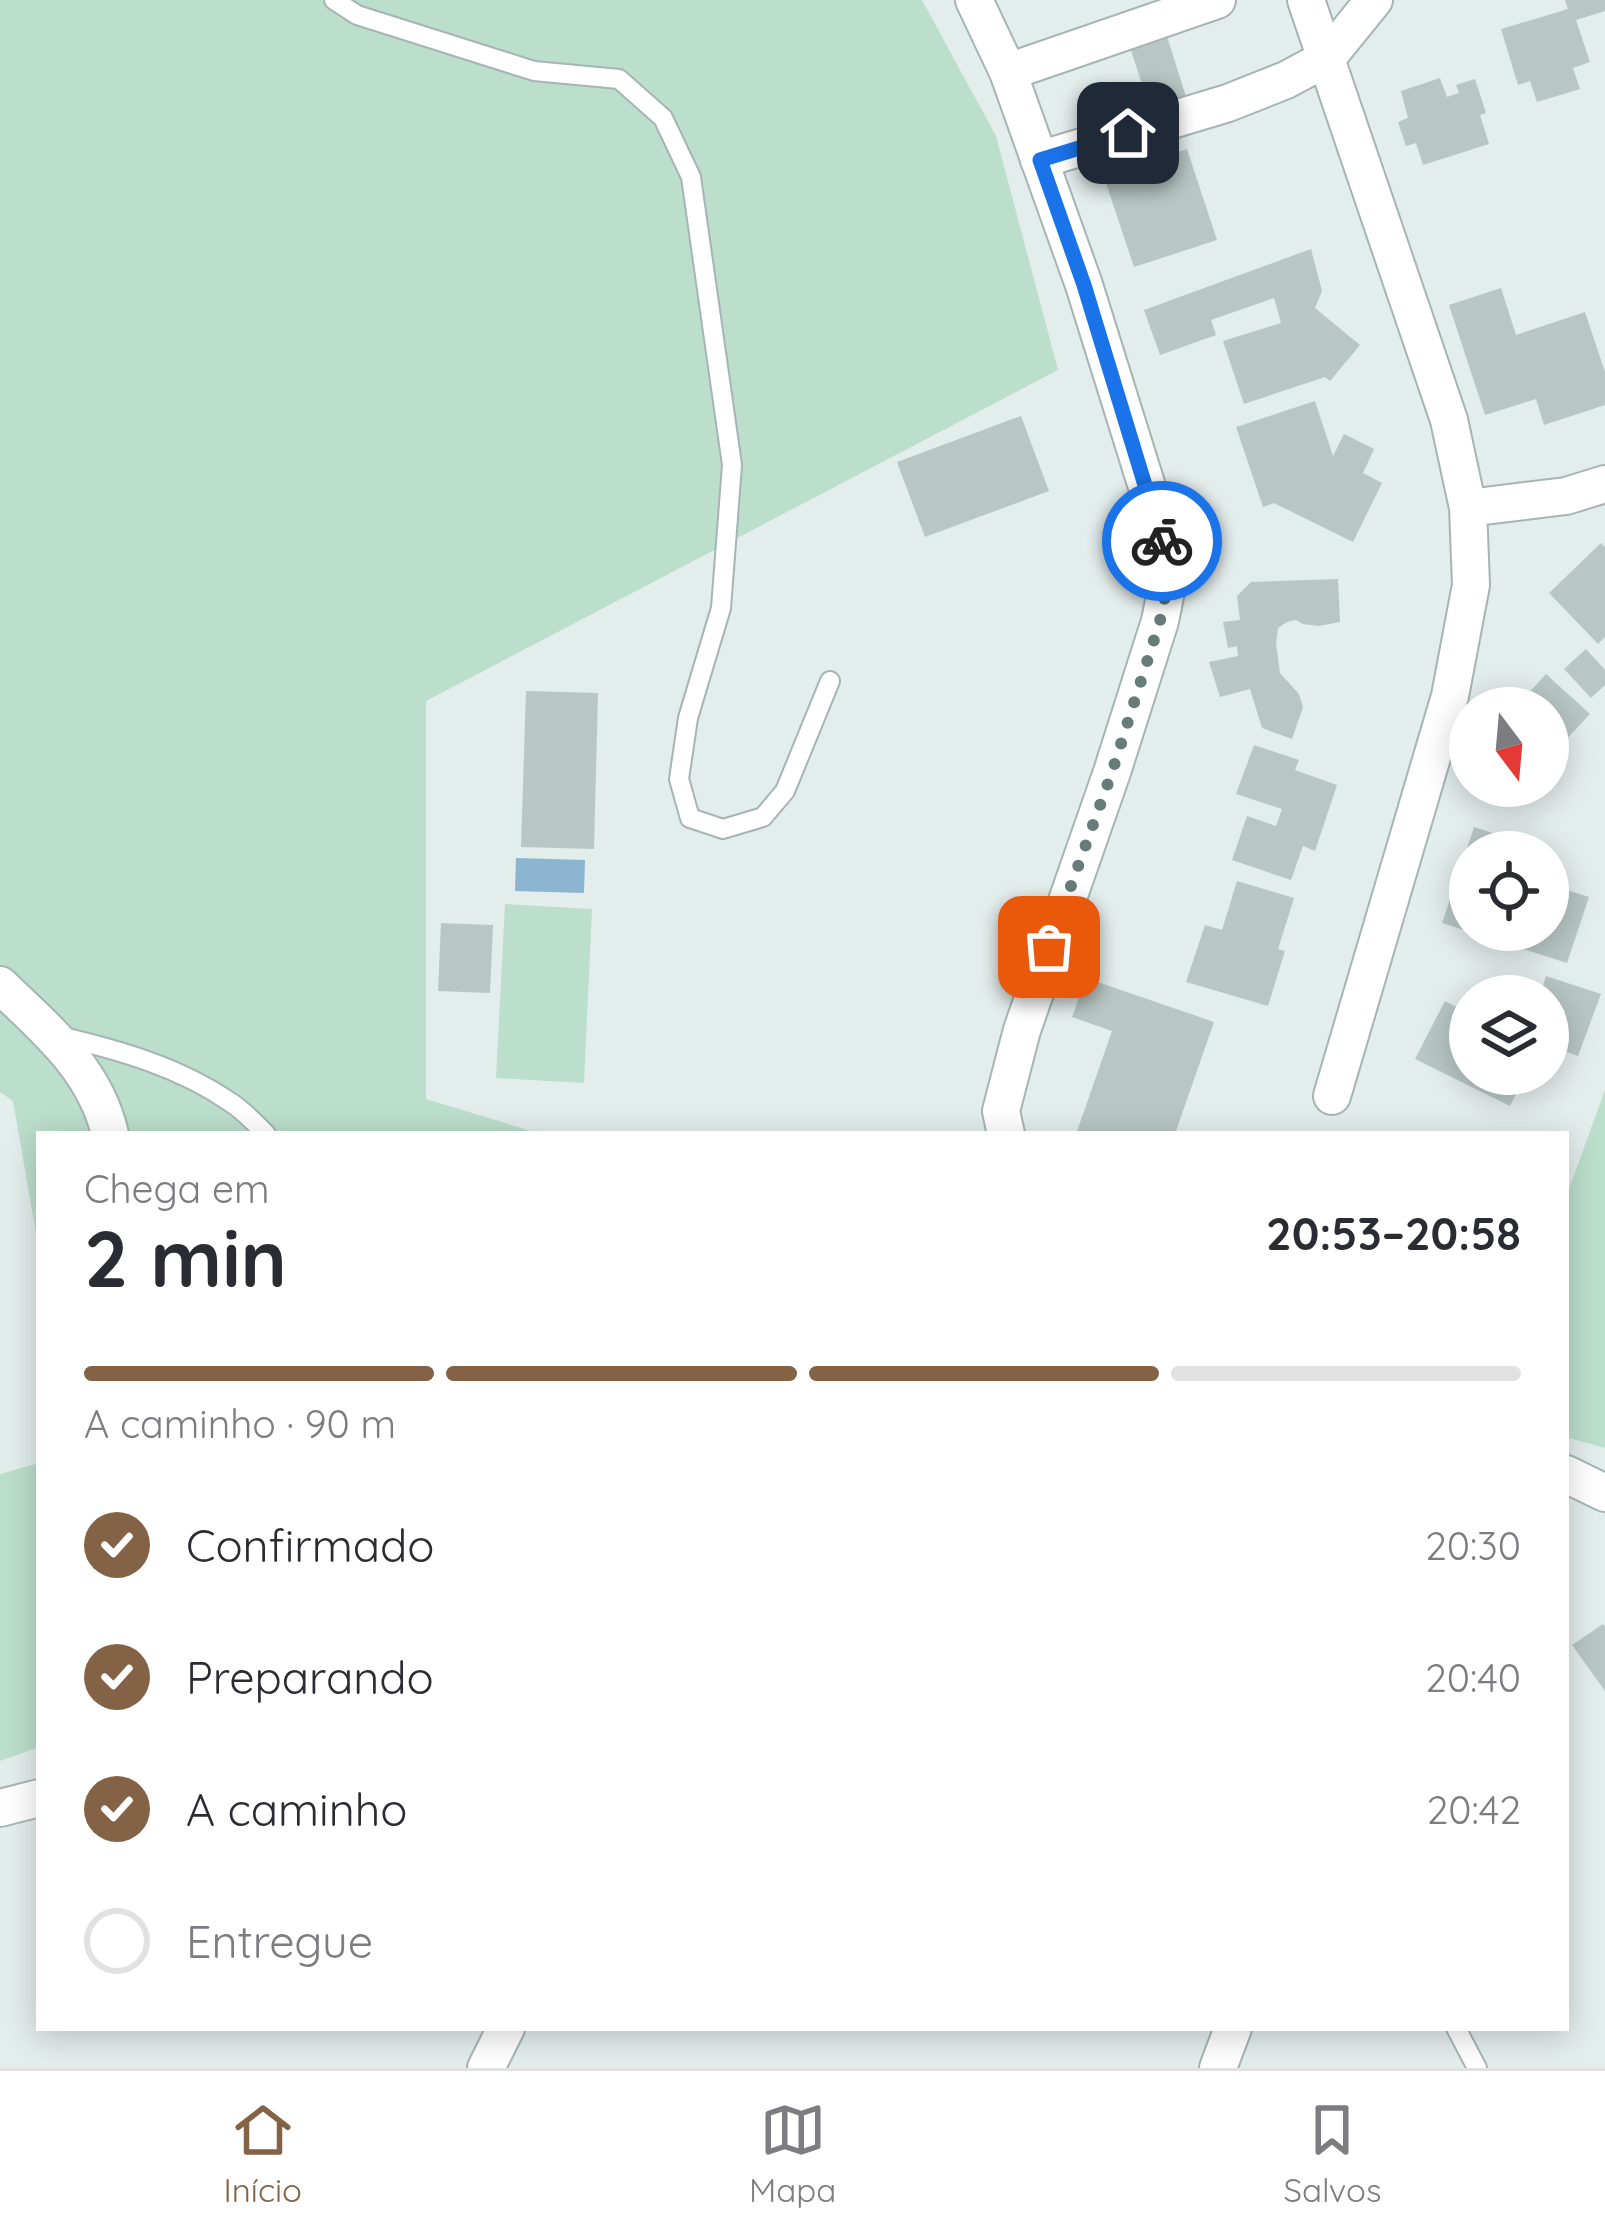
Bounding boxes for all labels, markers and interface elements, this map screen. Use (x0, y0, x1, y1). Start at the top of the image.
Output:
pin (1077, 82, 1179, 184)
icon: home (1095, 100, 1161, 166)
courier (1102, 481, 1222, 601)
icon: bike (1129, 508, 1195, 574)
north arrow (1449, 687, 1569, 807)
map controls (1449, 687, 1569, 1095)
button: locate (1449, 831, 1569, 951)
pin (998, 896, 1100, 998)
icon: bag (1016, 914, 1082, 980)
button: layers (1449, 975, 1569, 1095)
text: Chega em (84, 1164, 269, 1213)
text: 20:53–20:58 (1266, 1205, 1521, 1261)
text: 2 min (84, 1209, 287, 1307)
text: A caminho · 90 m (84, 1399, 396, 1448)
icon: check (84, 1512, 150, 1578)
text: Confirmado (186, 1517, 434, 1573)
text: 20:30 (1425, 1521, 1521, 1570)
icon: check (84, 1644, 150, 1710)
text: Preparando (186, 1649, 434, 1705)
text: 20:40 (1425, 1653, 1521, 1702)
icon: check (84, 1776, 150, 1842)
text: A caminho (186, 1781, 407, 1837)
text: 20:42 (1427, 1785, 1521, 1834)
text: Entregue (186, 1913, 373, 1969)
tab: Início (224, 2097, 302, 2210)
tab: Mapa (749, 2097, 836, 2210)
tab: Salvos (1283, 2097, 1381, 2210)

